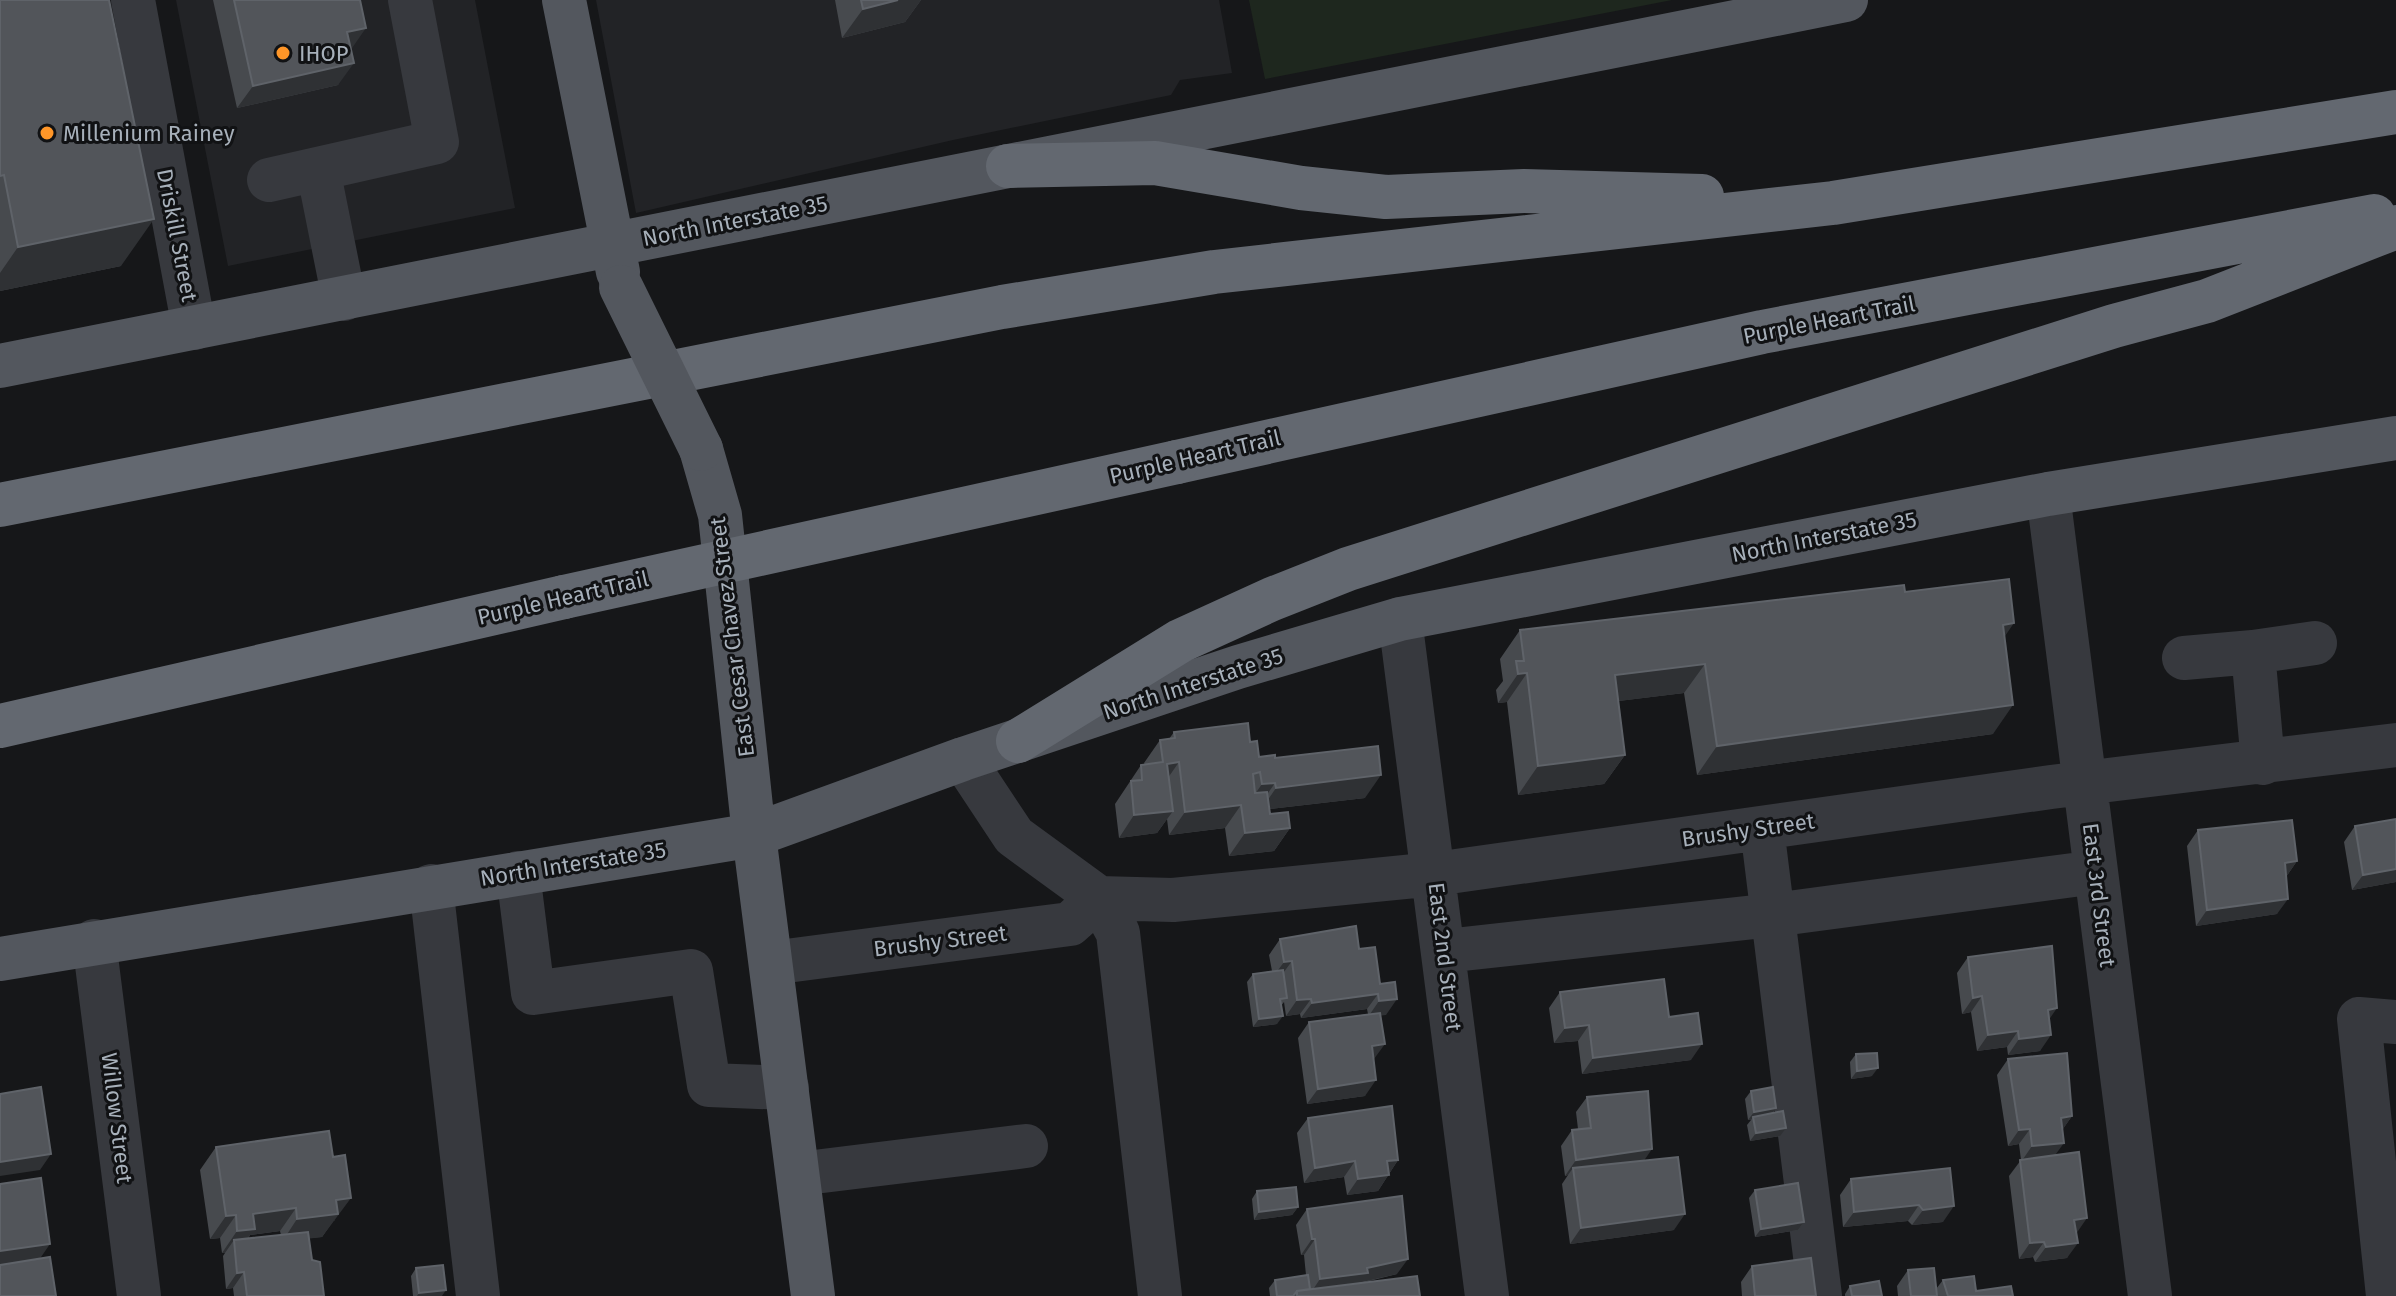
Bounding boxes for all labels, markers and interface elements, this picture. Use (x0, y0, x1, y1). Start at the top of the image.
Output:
place label: IHOP (299, 40, 349, 67)
marker: IHOP (274, 44, 292, 62)
place label: Millenium Rainey (63, 120, 235, 147)
marker: Millenium Rainey (38, 124, 56, 142)
street label: Driskill Street (151, 166, 203, 304)
street label: North Interstate 35 (640, 190, 830, 252)
street label: Purple Heart Trail (1741, 290, 1917, 350)
street label: Purple Heart Trail (1107, 424, 1283, 490)
street label: North Interstate 35 (1729, 506, 1919, 568)
street label: East Cesar Chavez Street (704, 515, 760, 759)
street label: Purple Heart Trail (475, 565, 651, 631)
street label: North Interstate 35 (1100, 642, 1286, 726)
street label: Brushy Street (1680, 807, 1816, 853)
street label: East 3rd Street (2077, 821, 2121, 969)
street label: North Interstate 35 (478, 836, 668, 892)
street label: East 2nd Street (1422, 881, 1468, 1033)
street label: Brushy Street (872, 919, 1008, 963)
street label: Willow Street (96, 1051, 138, 1185)

